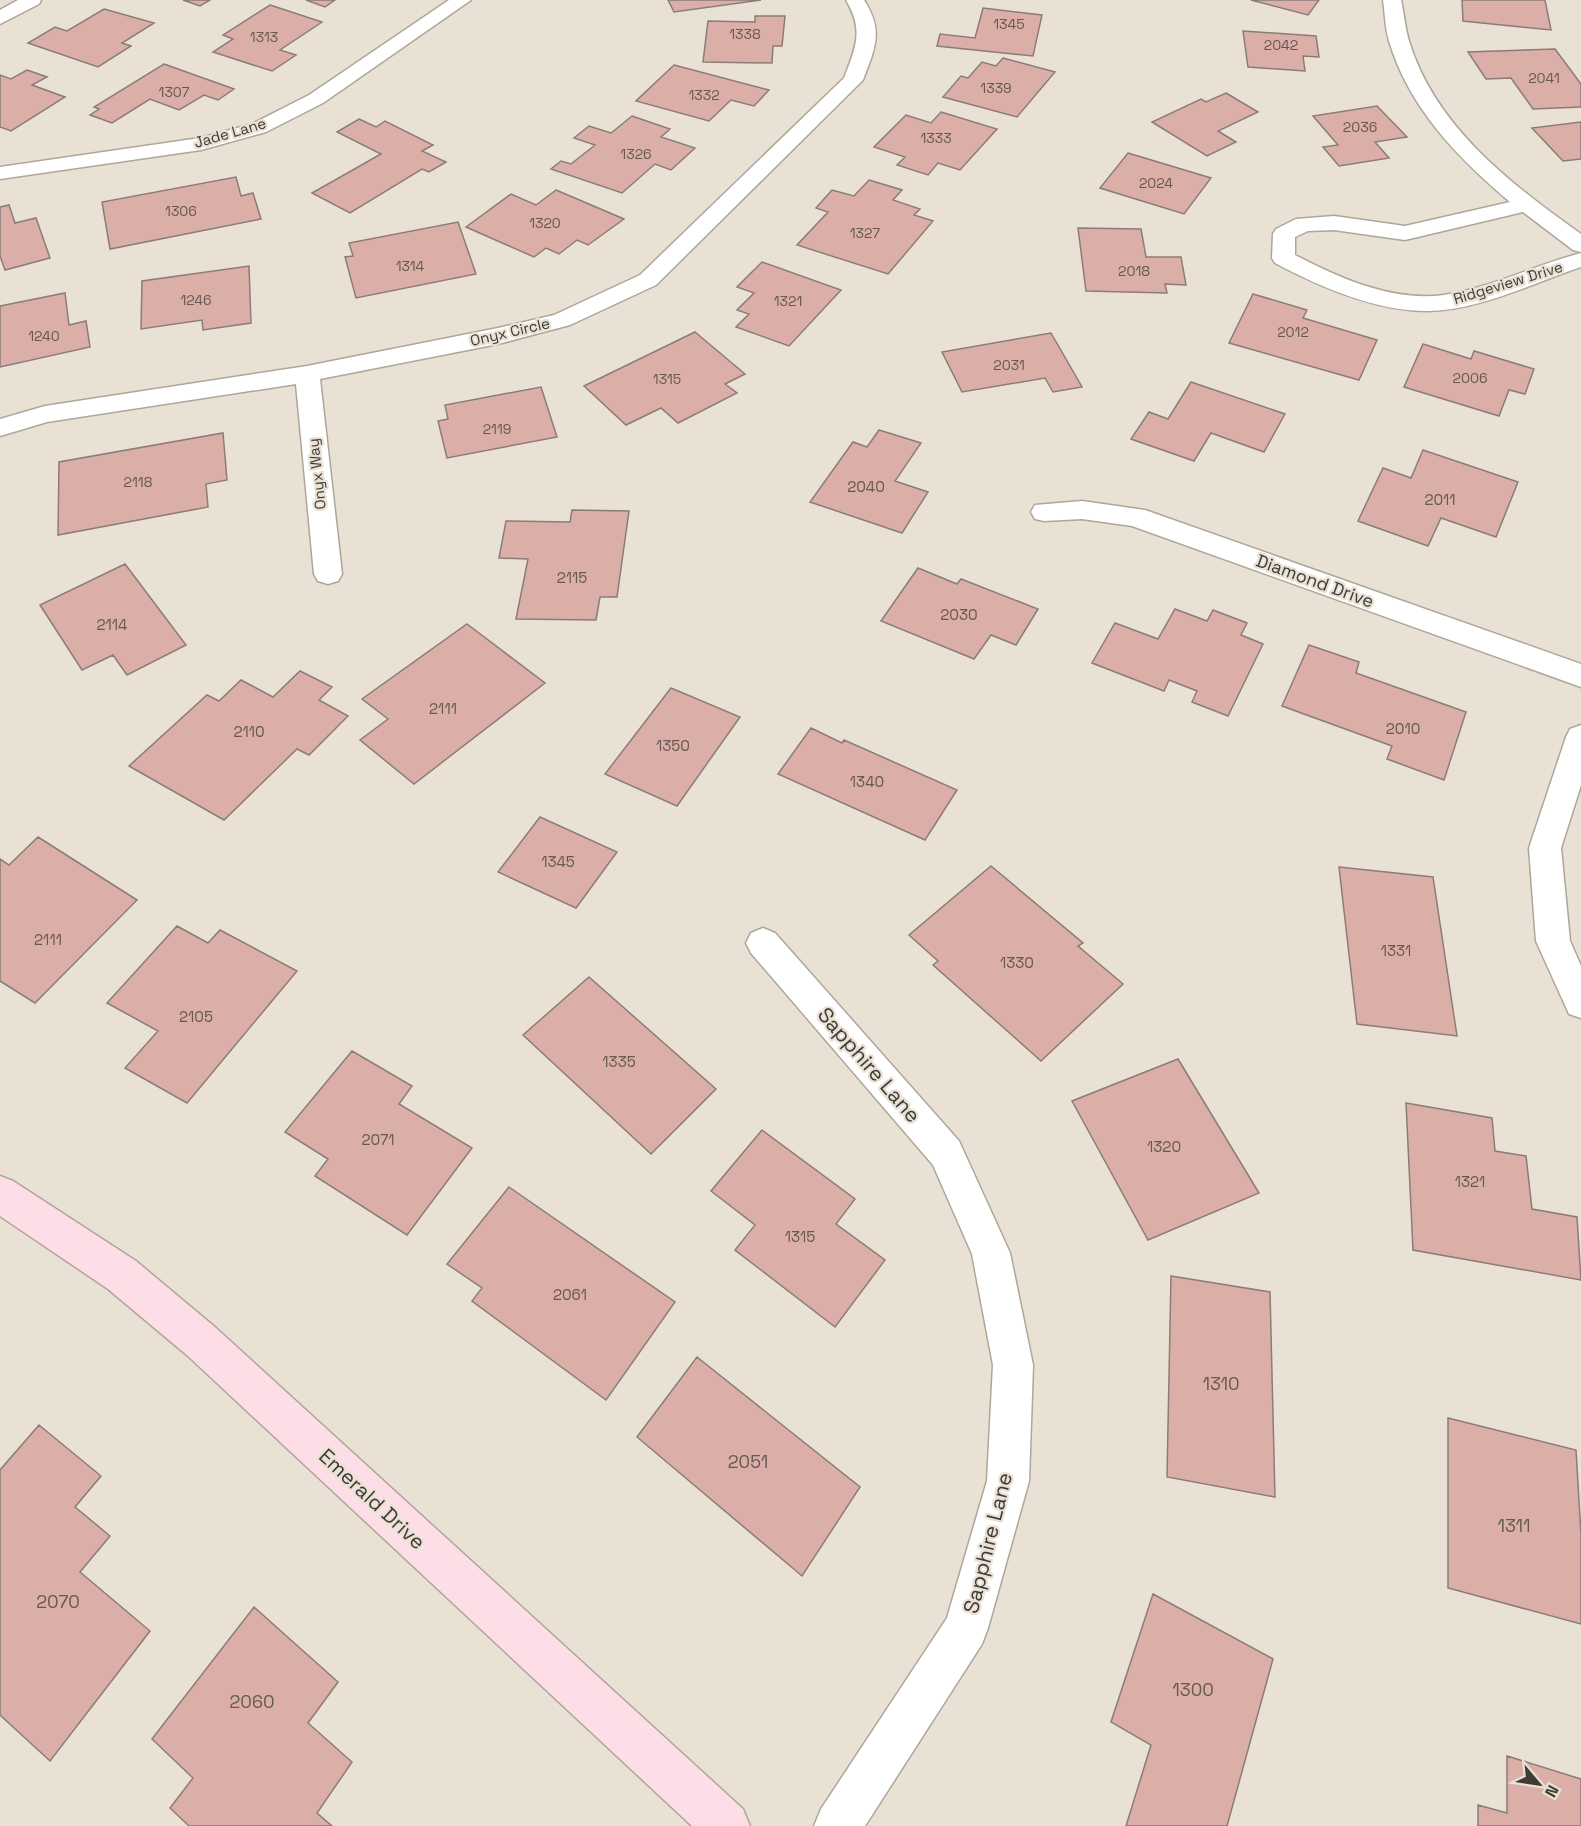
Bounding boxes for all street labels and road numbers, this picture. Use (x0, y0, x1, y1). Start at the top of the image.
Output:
street label: Jade Lane (192, 113, 268, 152)
street label: Ridgeview Drive (1451, 257, 1565, 308)
street label: Onyx Circle (468, 313, 552, 350)
street label: Onyx Way (303, 437, 330, 511)
street label: Diamond Drive (1253, 549, 1377, 612)
street label: Sapphire Lane (812, 1001, 927, 1128)
street label: Emerald Drive (313, 1442, 431, 1555)
street label: Sapphire Lane (957, 1470, 1018, 1616)

